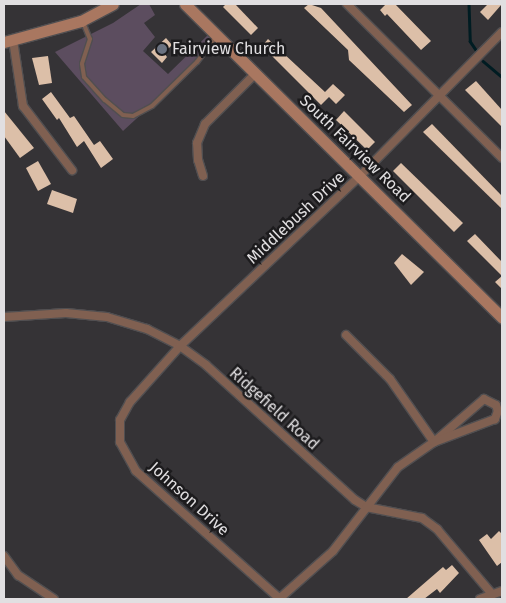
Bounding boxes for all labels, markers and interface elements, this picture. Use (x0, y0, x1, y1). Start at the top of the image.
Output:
place label: Fairview Church (172, 39, 285, 59)
marker: Fairview Church (156, 43, 168, 55)
street label: South Fairview Road (296, 91, 414, 207)
street label: Middlebush Drive (243, 168, 349, 268)
street label: Ridgefield Road (225, 364, 323, 454)
street label: Johnson Drive (145, 458, 233, 540)

